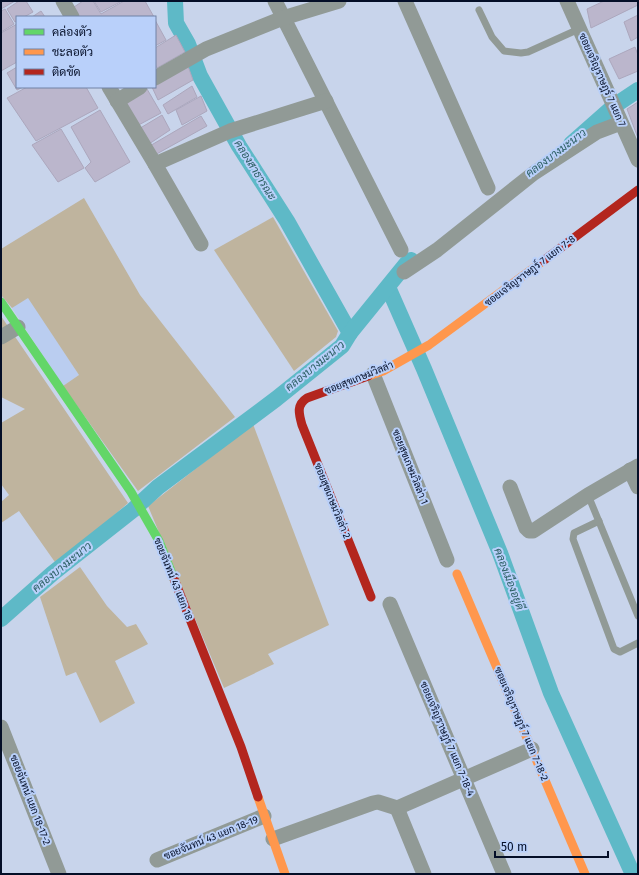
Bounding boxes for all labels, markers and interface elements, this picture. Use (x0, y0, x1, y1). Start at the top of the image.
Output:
legend (16, 16, 156, 88)
text: คล่องตัว (52, 25, 92, 39)
street label: ซอยเจริญราษฎร์ 7 แยก 7 (575, 31, 630, 130)
text: ชะลอตัว (52, 45, 93, 59)
text: ติดขัด (52, 65, 81, 79)
water label: คลองบางมะนาว (523, 126, 589, 180)
water label: คลองสาธารณะ (232, 138, 279, 202)
street label: ซอยเจริญราษฎร์ 7 แยก 7-8 (481, 231, 579, 310)
water label: คลองบางมะนาว (283, 338, 348, 394)
street label: ซอยสุขเกษมวิลล่า (323, 358, 396, 398)
street label: ซอยสุขเกษมวิลล่า 1 (389, 427, 431, 507)
street label: ซอยสุขเกษมวิลล่า 2 (310, 461, 354, 541)
street label: ซอยจันทน์ 43 แยก 18 (151, 535, 197, 622)
water label: คลองบางมะนาว (30, 539, 95, 595)
water label: คลองเมืองอยู่ดี (490, 545, 529, 613)
street label: ซอยเจริญราษฎร์ 7 แยก 7-18-2 (491, 664, 552, 783)
street label: ซอยเจริญราษฎร์ 7 แยก 7-18-4 (416, 679, 479, 799)
street label: ซอยจันทน์ แยก 18-17-2 (7, 753, 55, 847)
street label: ซอยจันทน์ 43 แยก 18-19 (161, 812, 260, 862)
scale bar (495, 833, 608, 859)
text: 50 m (501, 840, 527, 854)

